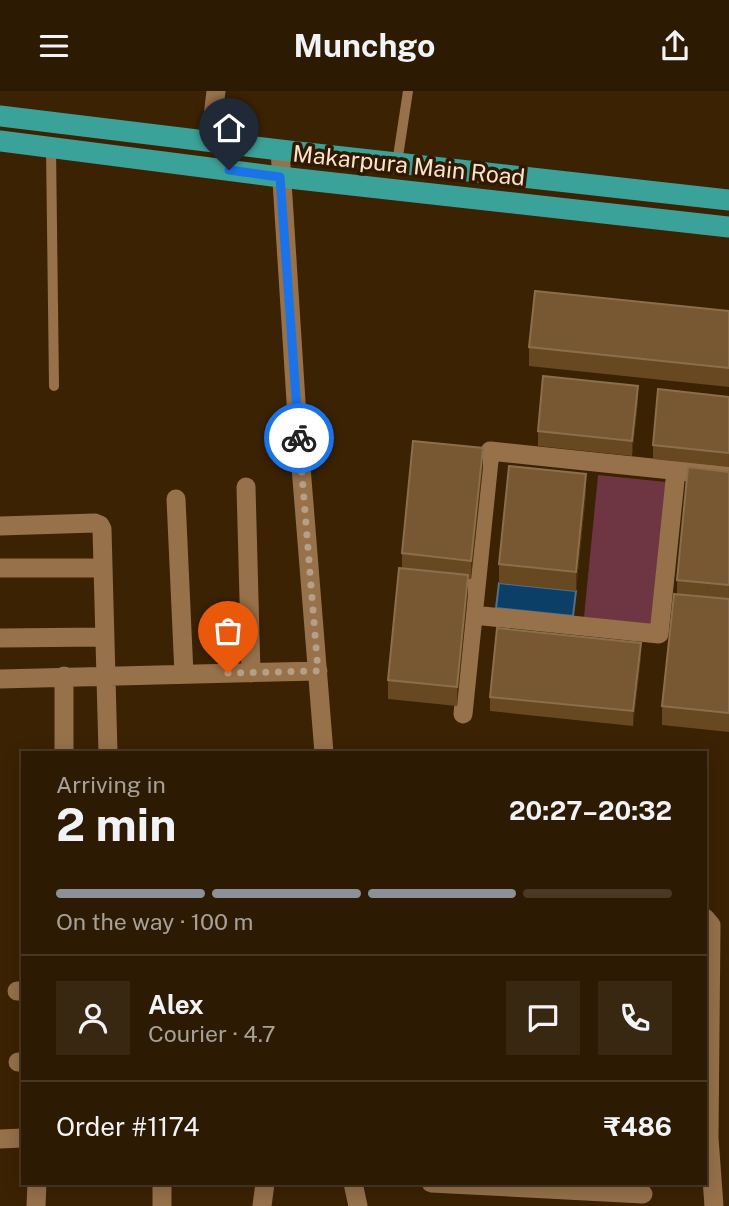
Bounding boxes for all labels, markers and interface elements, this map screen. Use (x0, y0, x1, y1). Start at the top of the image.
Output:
icon: menu (35, 27, 73, 65)
text: Munchgo (294, 27, 435, 64)
icon: share (656, 27, 694, 65)
pin (199, 98, 259, 170)
icon: home (210, 109, 248, 147)
street label: Makarpura Main Road (291, 139, 527, 191)
courier (264, 403, 334, 473)
icon: bike (280, 419, 318, 457)
pin (198, 601, 258, 673)
icon: bag (209, 612, 247, 650)
text: Arriving in (56, 771, 166, 798)
text: 20:27–20:32 (509, 795, 672, 826)
text: 2 min (56, 797, 176, 851)
text: On the way · 100 m (56, 908, 253, 935)
button: person (56, 981, 130, 1055)
button: chat (506, 981, 580, 1055)
button: phone (598, 981, 672, 1055)
text: Alex (148, 989, 204, 1020)
text: Courier · 4.7 (148, 1020, 276, 1047)
text: Order #1174 (56, 1111, 200, 1142)
text: ₹486 (604, 1111, 672, 1142)

